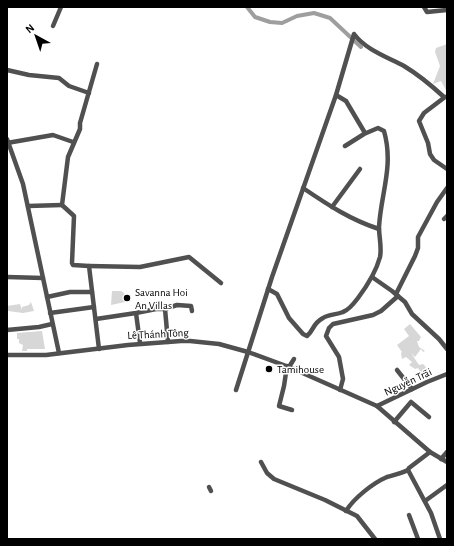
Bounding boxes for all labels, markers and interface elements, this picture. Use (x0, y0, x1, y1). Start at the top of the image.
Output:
north arrow (16, 16, 56, 56)
text: N (23, 22, 36, 35)
place label: Savanna Hoi An Villas (135, 287, 188, 311)
marker: Savanna Hoi An Villas (122, 293, 132, 303)
street label: Lê Thánh Tông (127, 327, 190, 341)
marker: Tamihouse (264, 364, 274, 374)
place label: Tamihouse (277, 364, 324, 375)
street label: Nguyễn Trãi (383, 366, 433, 398)

